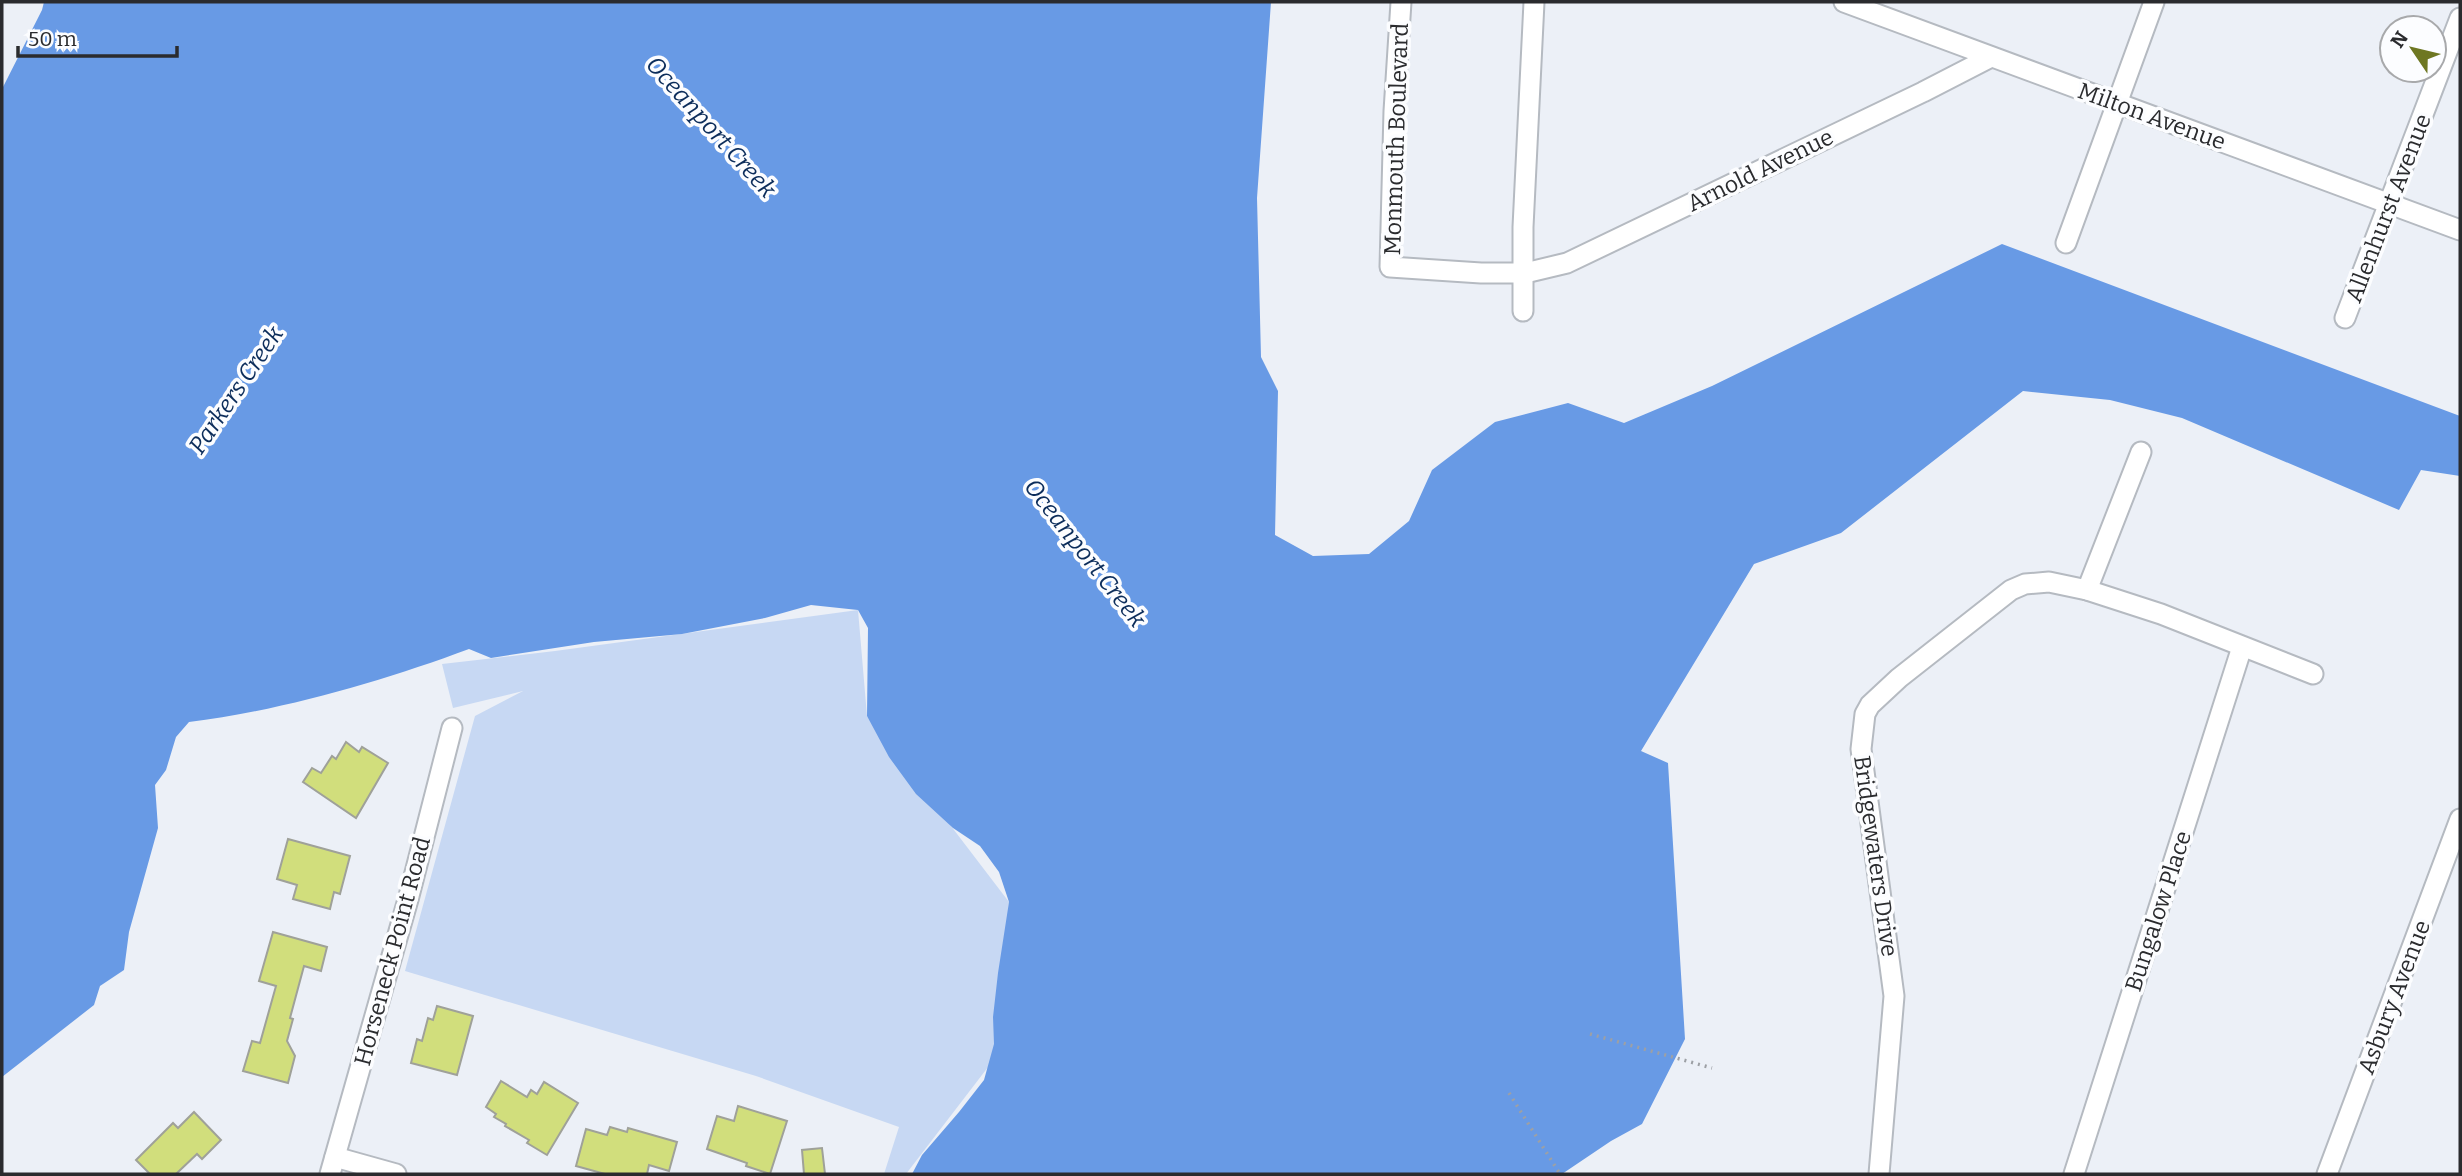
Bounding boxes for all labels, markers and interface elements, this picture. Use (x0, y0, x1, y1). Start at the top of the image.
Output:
scale bar (18, 14, 177, 58)
north arrow (2378, 14, 2448, 84)
street label: Monmouth Boulevard (1378, 22, 1414, 256)
text: 50 m (28, 26, 77, 52)
text: N (2386, 27, 2413, 52)
water label: Oceanport Creek (640, 51, 782, 204)
street label: Milton Avenue (2074, 76, 2230, 156)
street label: Allenhurst Avenue (2339, 110, 2437, 306)
street label: Arnold Avenue (1682, 123, 1838, 217)
water label: Parkers Creek (183, 320, 289, 459)
water label: Oceanport Creek (1018, 473, 1152, 633)
street label: Bridgewaters Drive (1848, 754, 1904, 958)
street label: Bungalow Place (2119, 827, 2197, 995)
street label: Horseneck Point Road (348, 833, 436, 1068)
street label: Asbury Avenue (2352, 916, 2436, 1078)

